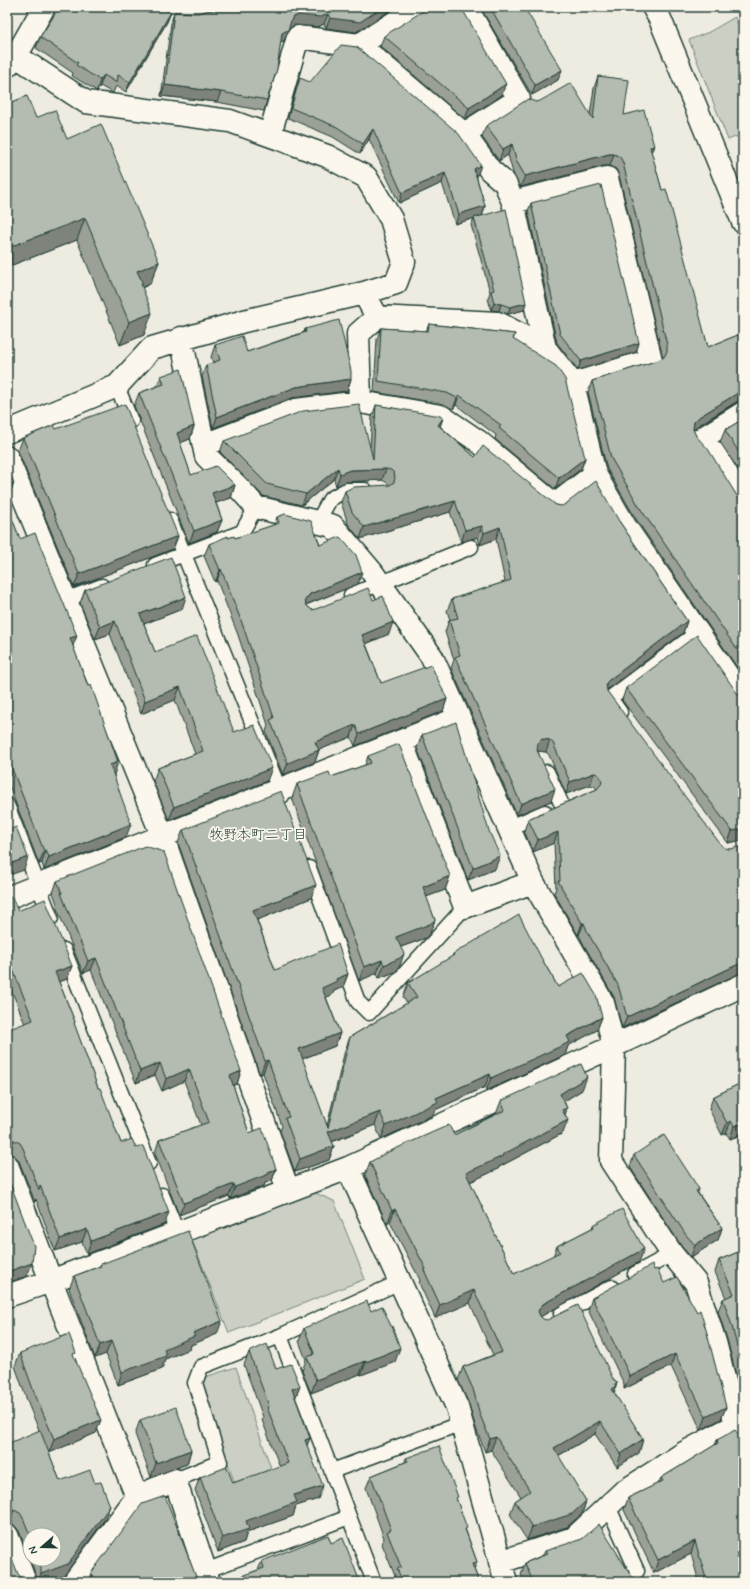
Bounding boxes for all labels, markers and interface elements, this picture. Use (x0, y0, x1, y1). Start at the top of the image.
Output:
district label: 牧野本町二丁目 (209, 826, 307, 844)
north arrow (22, 1527, 62, 1567)
text: N (26, 1544, 41, 1556)

